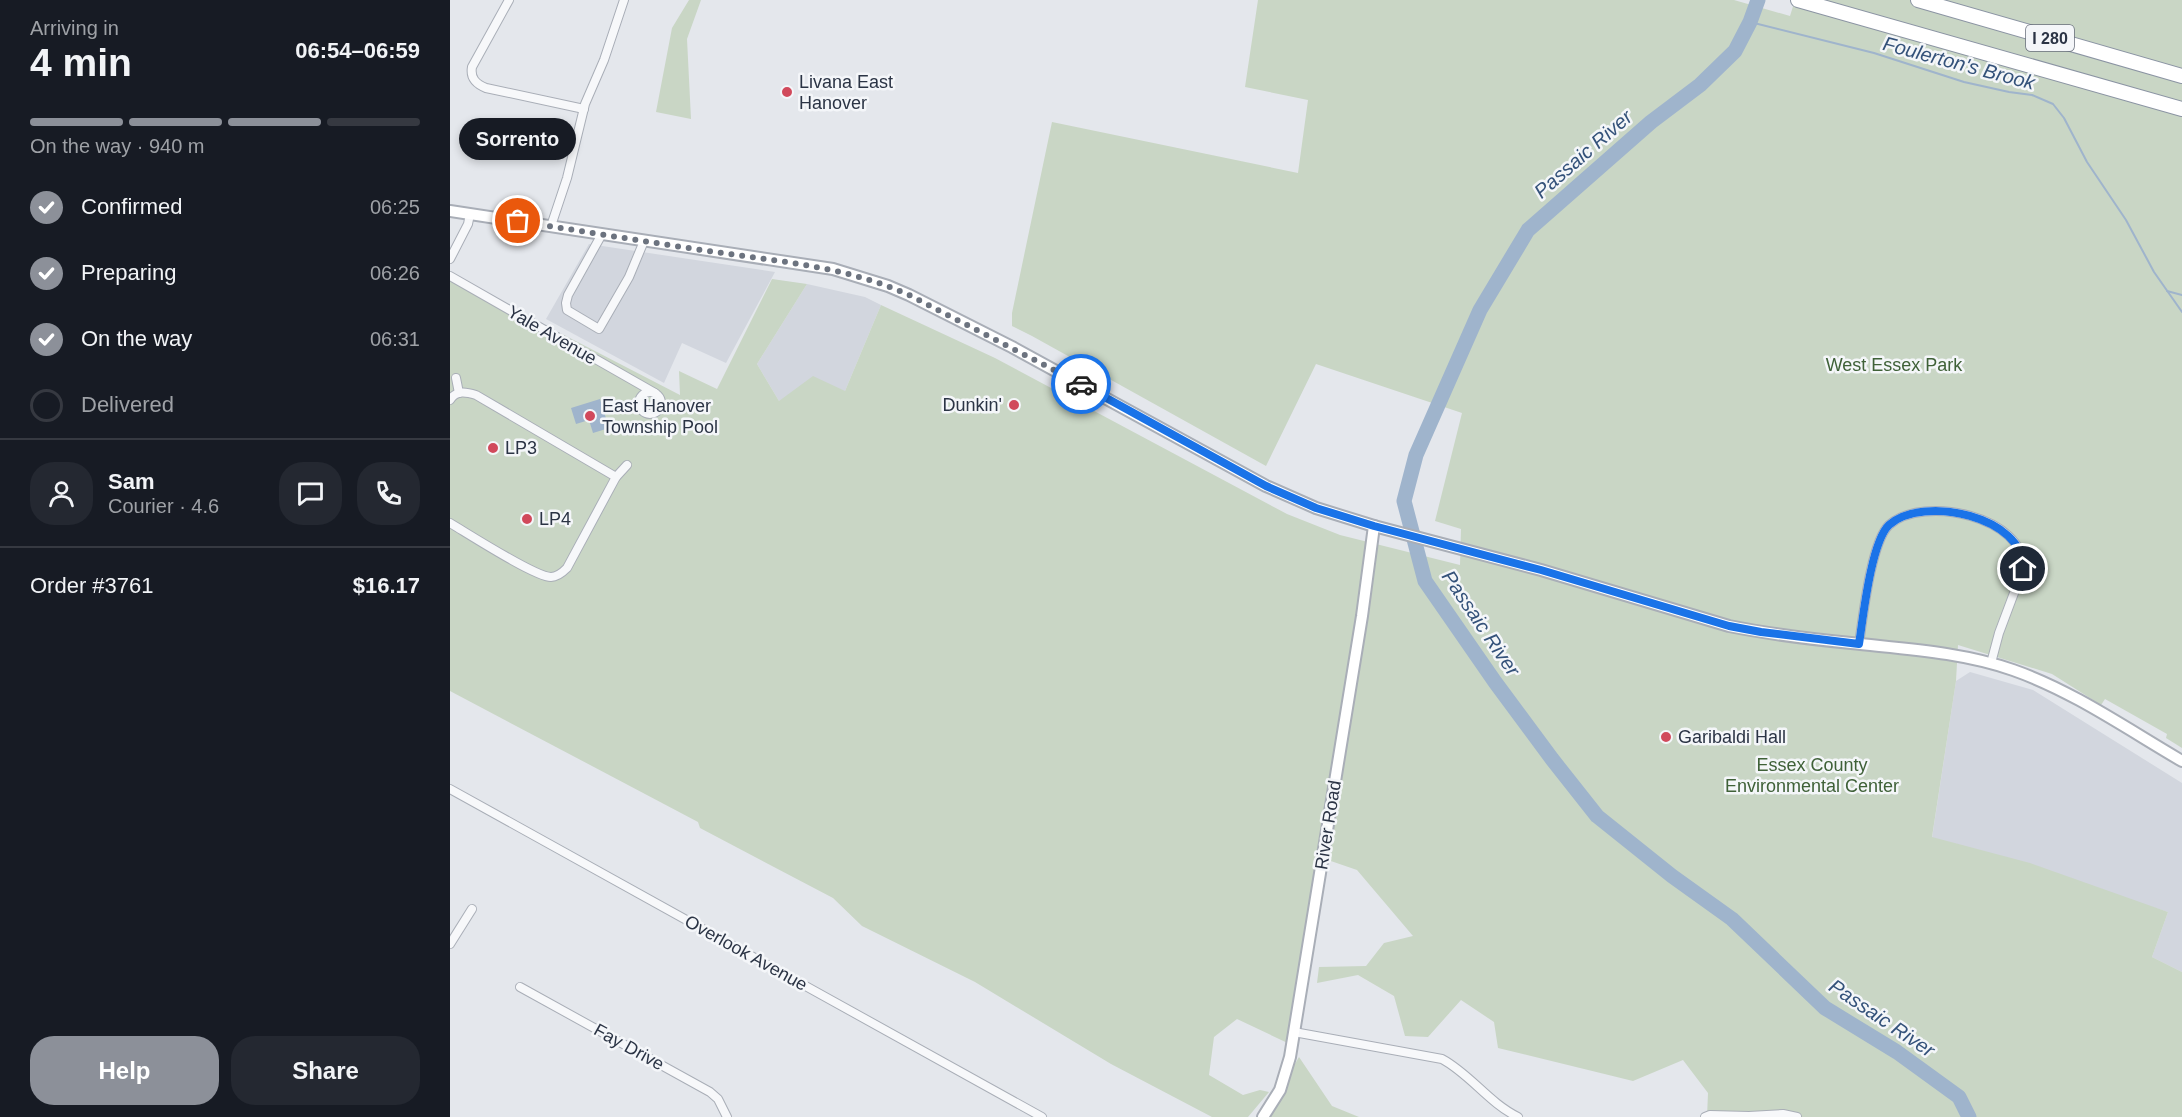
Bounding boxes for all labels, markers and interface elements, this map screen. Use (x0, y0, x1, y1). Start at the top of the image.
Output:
text: Arriving in (30, 17, 119, 39)
road number: I 280 (2026, 25, 2074, 51)
water label: Foulerton's Brook (1881, 32, 2038, 94)
text: 06:54–06:59 (295, 38, 420, 63)
text: 4 min (30, 41, 132, 84)
place label: Livana East Hanover (799, 72, 893, 113)
marker: Livana East Hanover (780, 85, 794, 99)
water label: Passaic River (1530, 105, 1637, 202)
callout: Sorrento (460, 119, 577, 161)
text: Sorrento (476, 128, 559, 150)
text: On the way · 940 m (30, 135, 205, 157)
icon: check (30, 191, 63, 224)
text: Confirmed (81, 194, 182, 219)
pin (492, 195, 543, 246)
text: 06:25 (370, 196, 420, 218)
icon: bag (501, 204, 534, 237)
icon: check (30, 257, 63, 290)
text: Preparing (81, 260, 176, 285)
text: 06:26 (370, 262, 420, 284)
street label: Yale Avenue (504, 301, 600, 369)
icon: check (30, 323, 63, 356)
text: On the way (81, 326, 192, 351)
text: 06:31 (370, 328, 420, 350)
courier (1051, 354, 1111, 414)
park label: West Essex Park (1826, 355, 1963, 375)
icon: car (1065, 368, 1098, 401)
text: Delivered (81, 392, 174, 417)
place label: Dunkin' (943, 395, 1002, 415)
place label: East Hanover Township Pool (602, 396, 718, 437)
marker: Dunkin' (1007, 398, 1021, 412)
marker: East Hanover Township Pool (583, 409, 597, 423)
place label: LP3 (505, 438, 537, 458)
marker: LP3 (486, 441, 500, 455)
button: person (30, 462, 93, 525)
button: chat (279, 462, 342, 525)
button: phone (357, 462, 420, 525)
text: Sam (108, 469, 154, 494)
text: Courier · 4.6 (108, 495, 219, 517)
place label: LP4 (539, 509, 571, 529)
marker: LP4 (520, 512, 534, 526)
pin (1997, 543, 2048, 594)
icon: home (2006, 552, 2039, 585)
water label: Passaic River (1438, 566, 1525, 681)
text: Order #3761 (30, 573, 154, 598)
text: $16.17 (353, 573, 420, 598)
place label: Garibaldi Hall (1678, 727, 1786, 747)
marker: Garibaldi Hall (1659, 730, 1673, 744)
park label: Essex County Environmental Center (1725, 755, 1899, 796)
street label: River Road (1311, 779, 1345, 871)
street label: Overlook Avenue (681, 911, 811, 995)
water label: Passaic River (1825, 975, 1940, 1062)
street label: Fay Drive (590, 1020, 668, 1074)
button: Help (30, 1036, 219, 1105)
button: Share (231, 1036, 420, 1105)

